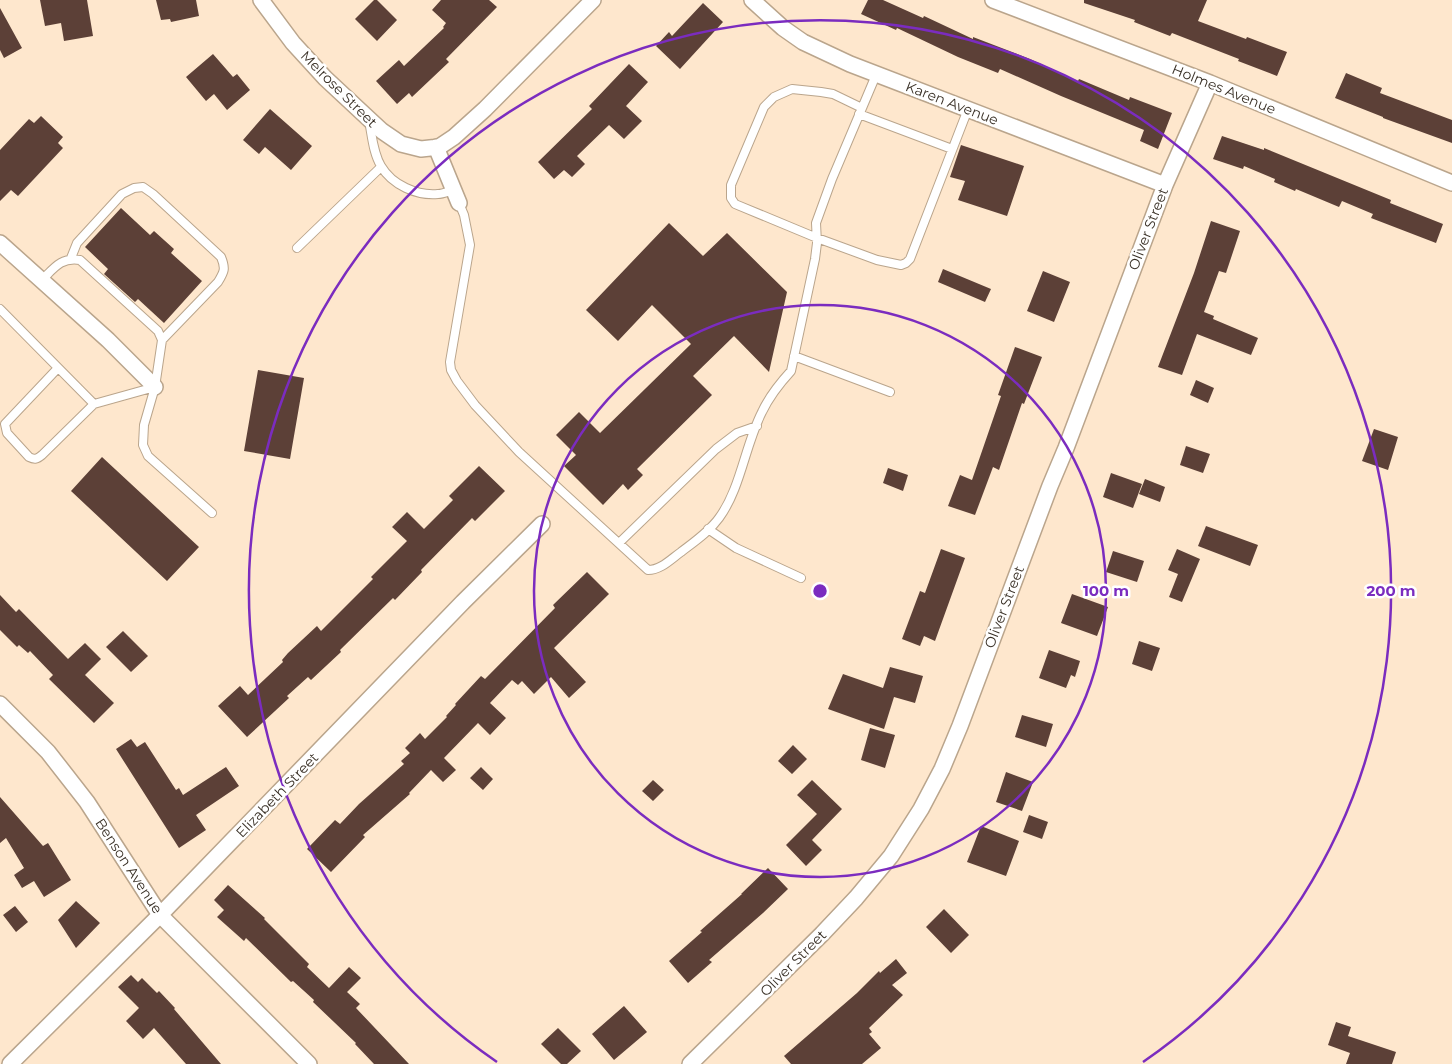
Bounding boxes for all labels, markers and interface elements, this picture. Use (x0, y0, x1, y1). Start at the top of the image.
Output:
street label: Melrose Street (297, 47, 381, 131)
street label: Holmes Avenue (1169, 60, 1279, 118)
street label: Karen Avenue (903, 77, 1001, 129)
street label: Oliver Street (1124, 185, 1172, 273)
street label: Oliver Street (980, 563, 1028, 651)
text: 100 m (1083, 581, 1129, 600)
text: 200 m (1366, 581, 1416, 600)
centre of rings (811, 582, 829, 600)
street label: Elizabeth Street (232, 748, 322, 841)
street label: Benson Avenue (91, 815, 167, 917)
street label: Oliver Street (756, 926, 830, 1000)

